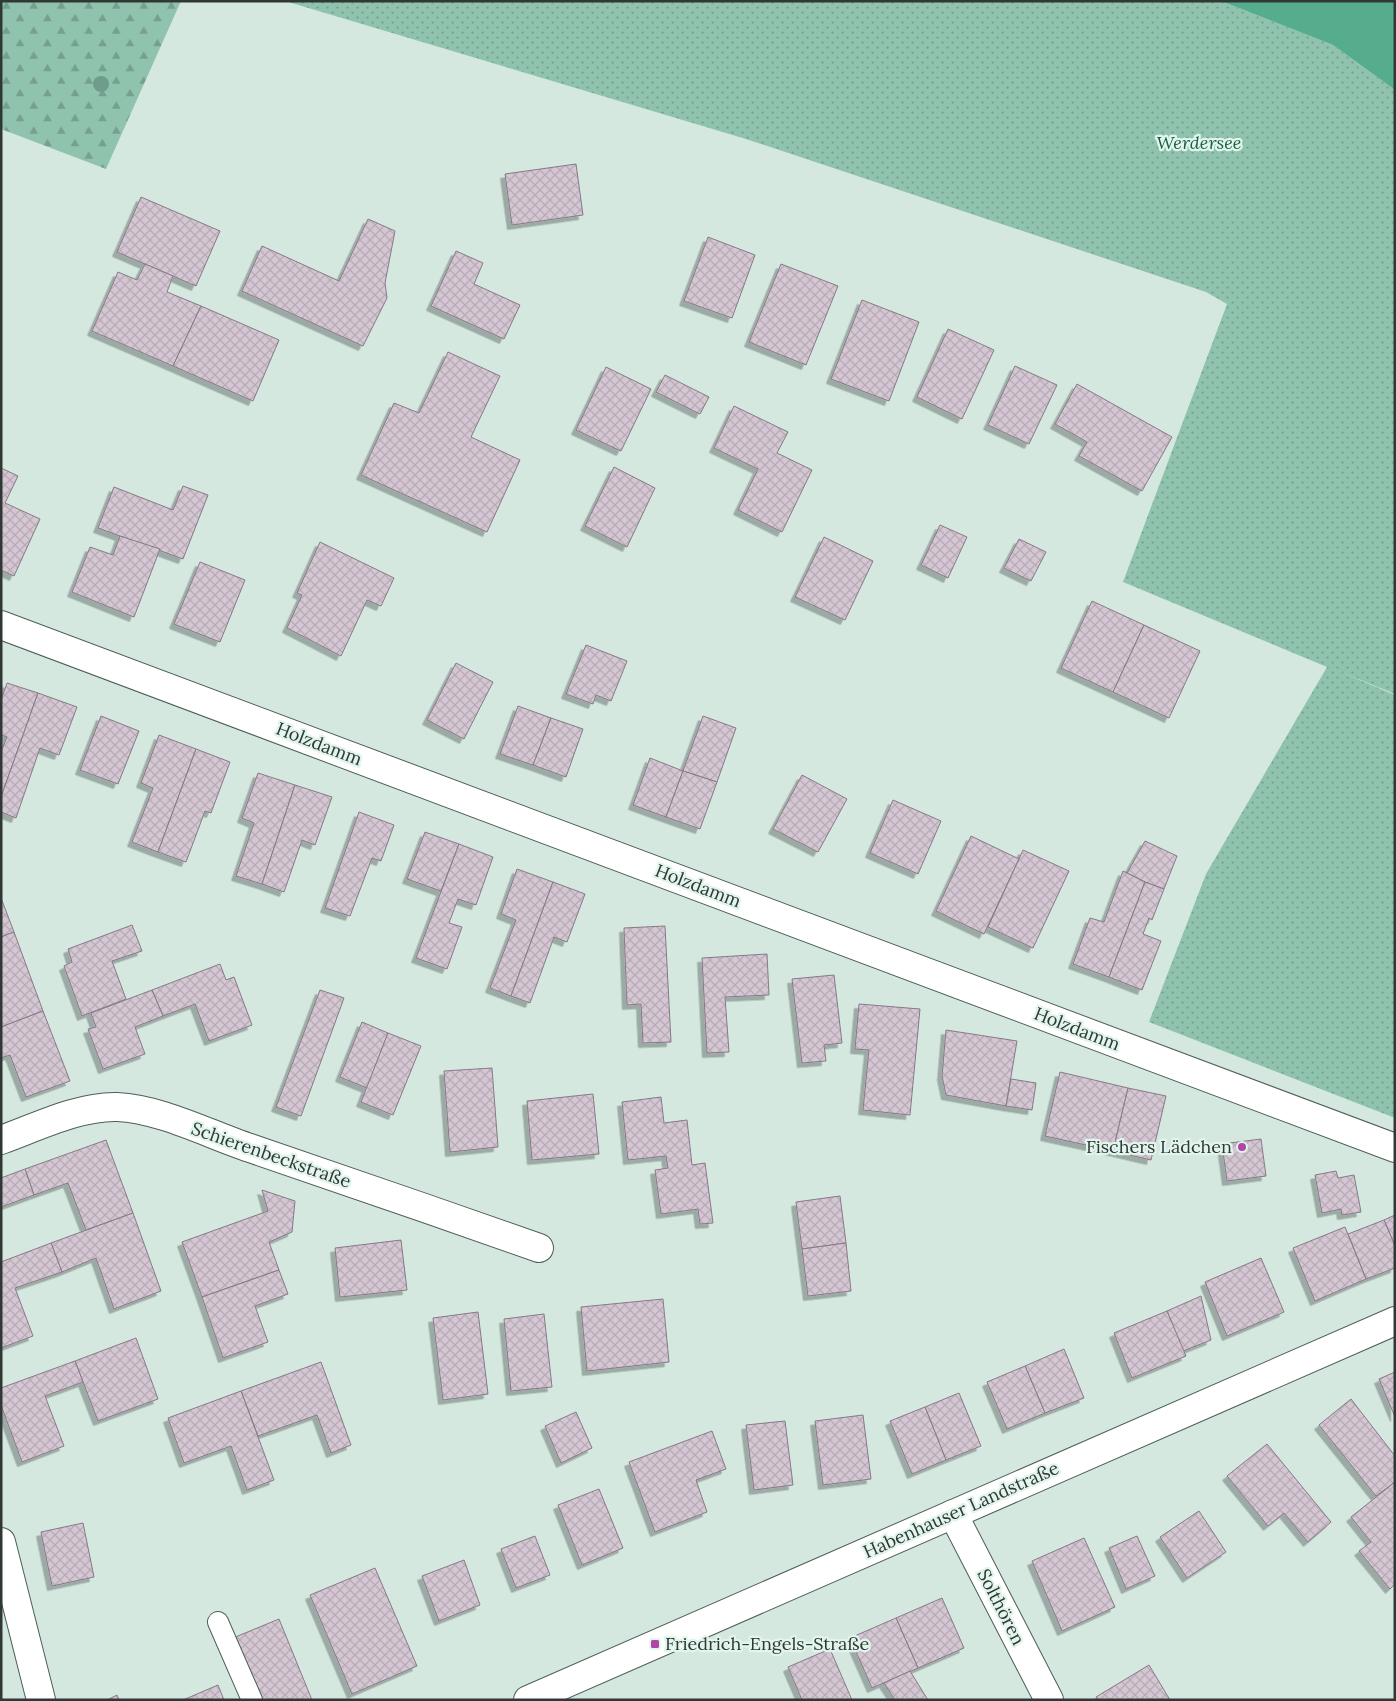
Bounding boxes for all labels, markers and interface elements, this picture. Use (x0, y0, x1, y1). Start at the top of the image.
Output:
park label: Werdersee (1157, 131, 1241, 154)
street label: Holzdamm (273, 717, 365, 770)
street label: Holzdamm (652, 859, 744, 912)
street label: Holzdamm (1031, 1002, 1123, 1055)
street label: Schierenbeckstraße (188, 1116, 354, 1193)
place label: Fischers Lädchen (1086, 1135, 1232, 1158)
marker: Fischers Lädchen (1236, 1141, 1248, 1153)
street label: Habenhauser Landstraße (859, 1456, 1062, 1563)
street label: Solthören (973, 1565, 1030, 1649)
place label: Friedrich-Engels-Straße (665, 1632, 870, 1655)
marker: Friedrich-Engels-Straße (649, 1638, 661, 1650)

